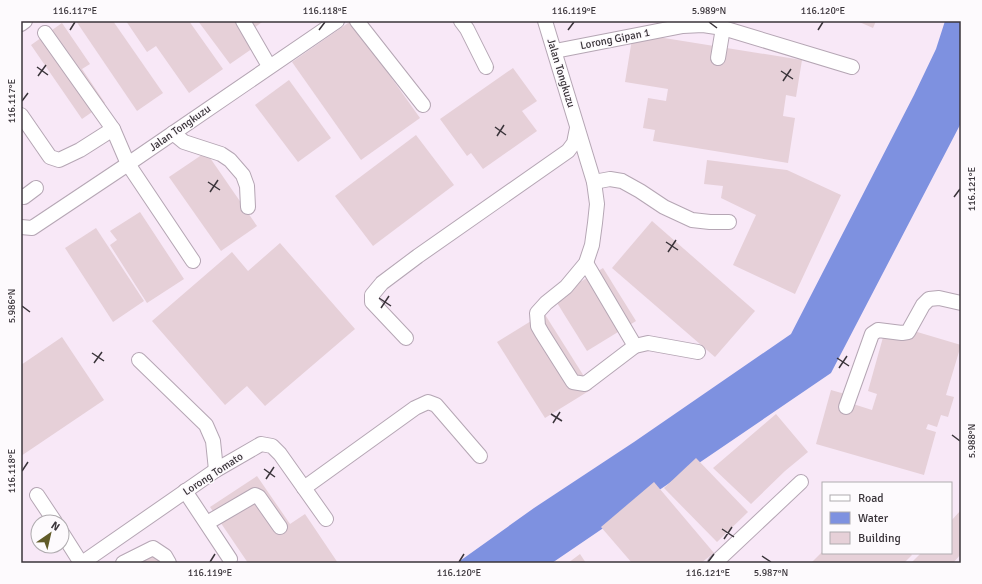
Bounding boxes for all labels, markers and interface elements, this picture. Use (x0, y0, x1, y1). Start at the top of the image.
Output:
text: 116.117°E (53, 5, 98, 17)
text: 116.118°E (303, 5, 348, 17)
text: 116.119°E (552, 5, 597, 17)
text: 5.989°N (692, 5, 726, 17)
text: 116.120°E (801, 5, 846, 17)
street label: Lorong Gipan 1 (579, 26, 651, 52)
street label: Jalan Tongkuzu (544, 37, 578, 109)
text: 116.117°E (6, 78, 18, 123)
street label: Jalan Tongkuzu (147, 102, 213, 154)
text: 116.121°E (966, 166, 978, 211)
text: 5.986°N (6, 289, 18, 323)
text: 5.988°N (966, 424, 978, 458)
text: 116.118°E (6, 448, 18, 493)
street label: Lorong Tomato (181, 450, 246, 498)
legend (822, 482, 952, 554)
text: Road (858, 491, 884, 506)
text: Water (858, 511, 889, 526)
north arrow (30, 514, 70, 554)
text: N (49, 519, 62, 534)
text: Building (858, 531, 901, 546)
text: 116.119°E (188, 567, 233, 579)
text: 116.120°E (437, 567, 482, 579)
text: 116.121°E (686, 567, 731, 579)
text: 5.987°N (754, 567, 788, 579)

